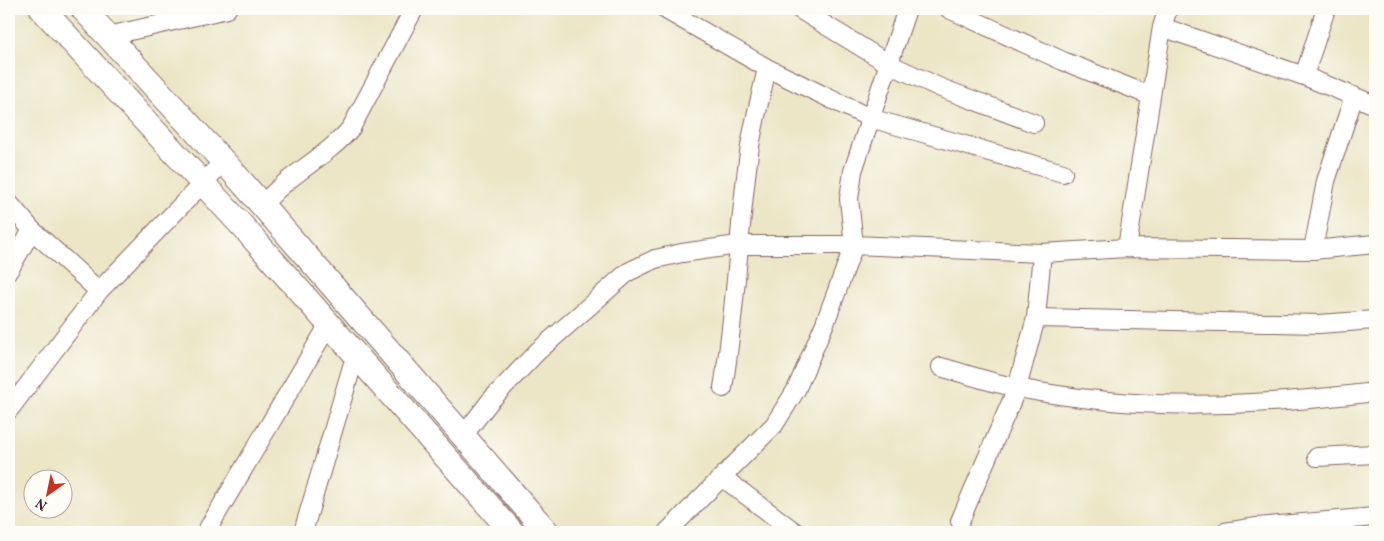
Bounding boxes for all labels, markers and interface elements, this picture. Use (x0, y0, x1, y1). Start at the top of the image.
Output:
north arrow (22, 468, 72, 518)
text: N (32, 493, 51, 514)

